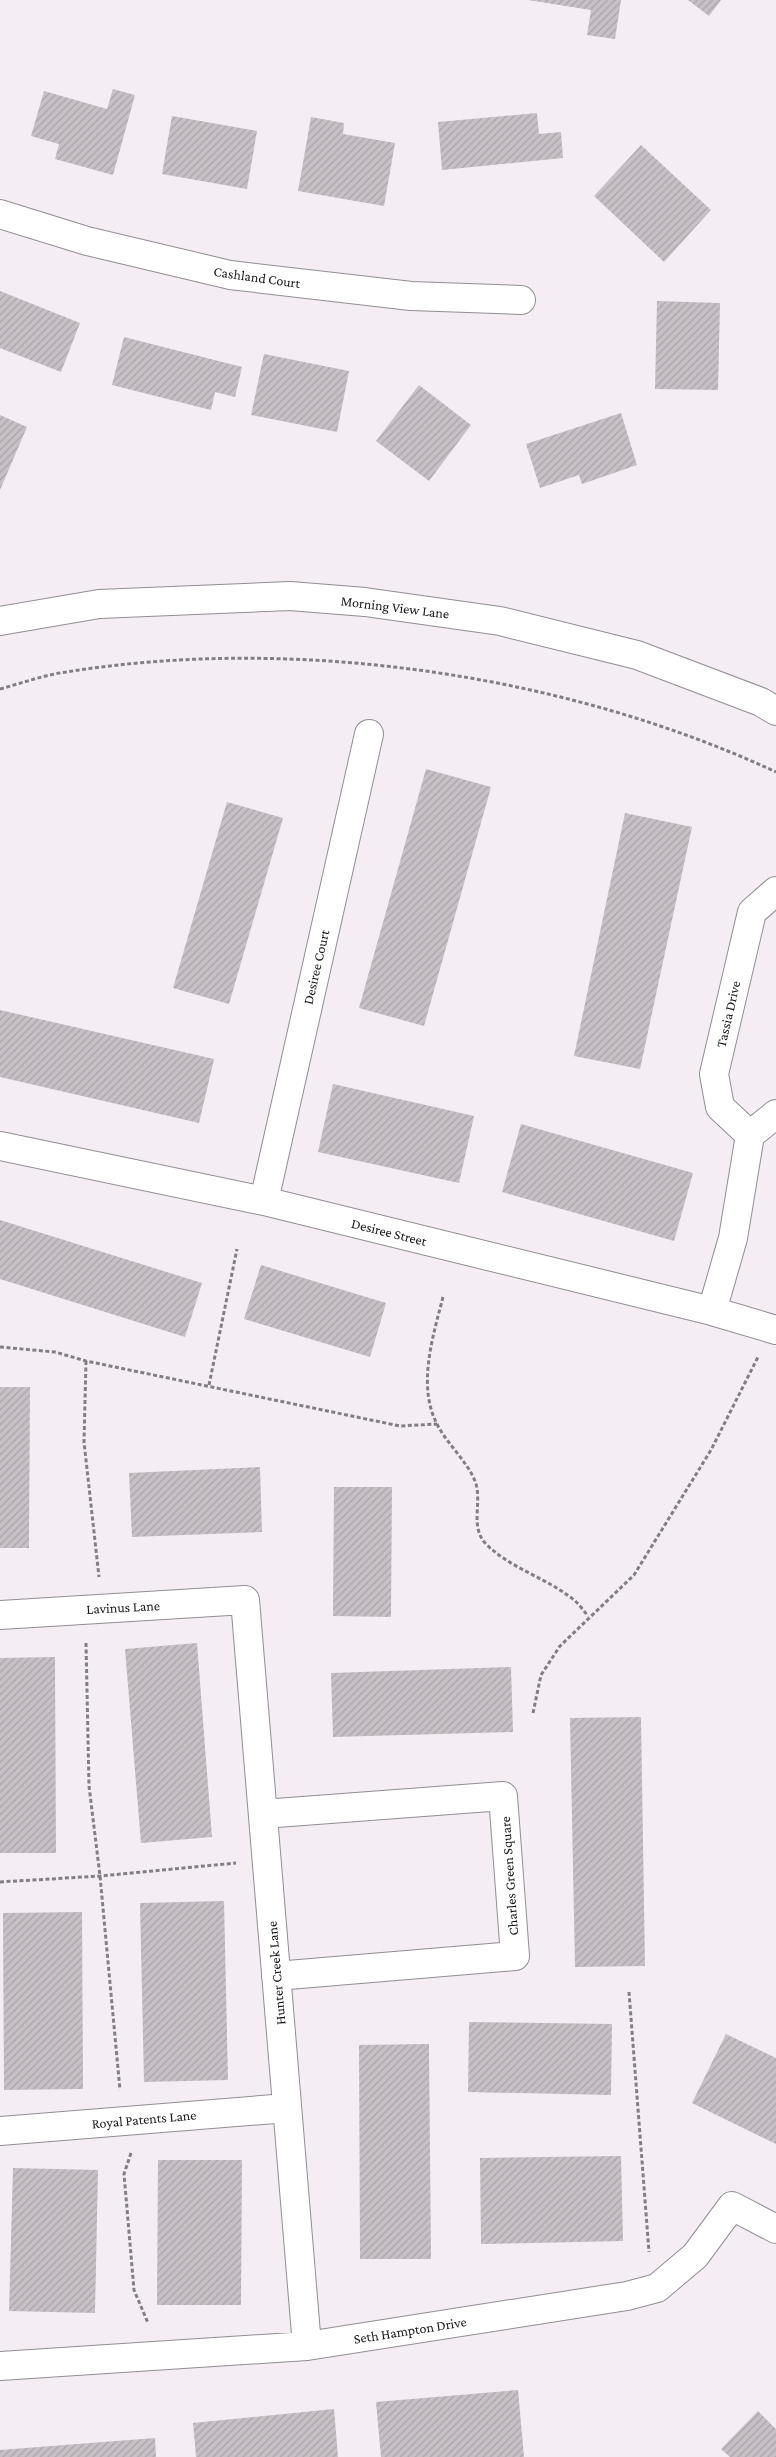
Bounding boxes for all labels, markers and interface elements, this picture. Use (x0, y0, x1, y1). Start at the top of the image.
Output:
street label: Cashland Court (213, 263, 302, 291)
street label: Morning View Lane (340, 592, 450, 622)
street label: Desiree Court (300, 928, 332, 1006)
street label: Tassia Drive (713, 979, 743, 1049)
street label: Desiree Street (350, 1215, 429, 1249)
street label: Lavinus Lane (86, 1597, 160, 1617)
street label: Charles Green Square (497, 1816, 521, 1936)
street label: Hunter Creek Lane (263, 1920, 289, 2026)
street label: Royal Patents Lane (91, 2106, 197, 2132)
street label: Seth Hampton Drive (353, 2313, 467, 2347)

